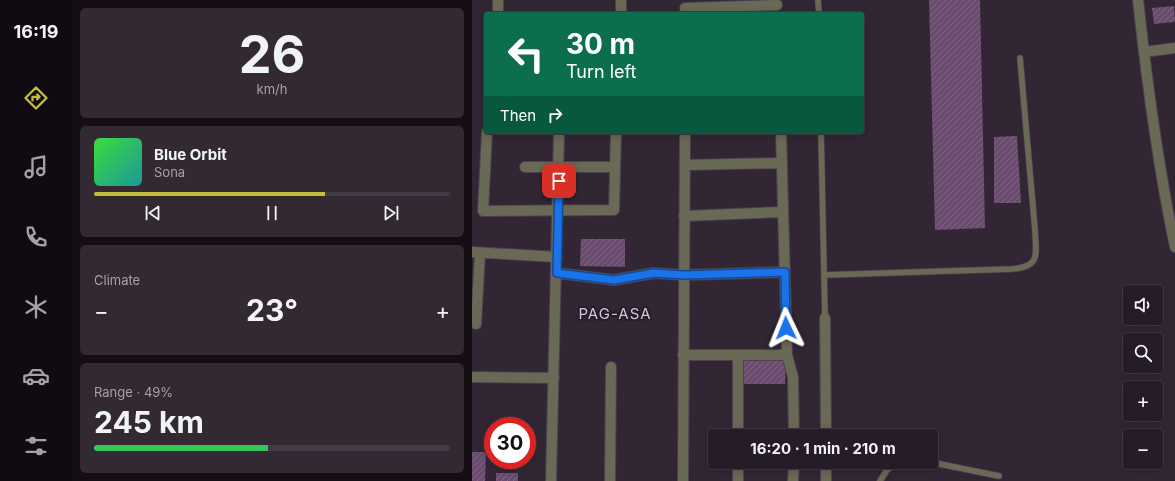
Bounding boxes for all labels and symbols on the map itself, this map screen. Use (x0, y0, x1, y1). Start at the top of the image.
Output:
pin (542, 164, 576, 198)
district label: PAG-ASA (578, 304, 652, 323)
position arrow (765, 307, 807, 349)
speed limit sign: 30 (484, 417, 536, 469)

